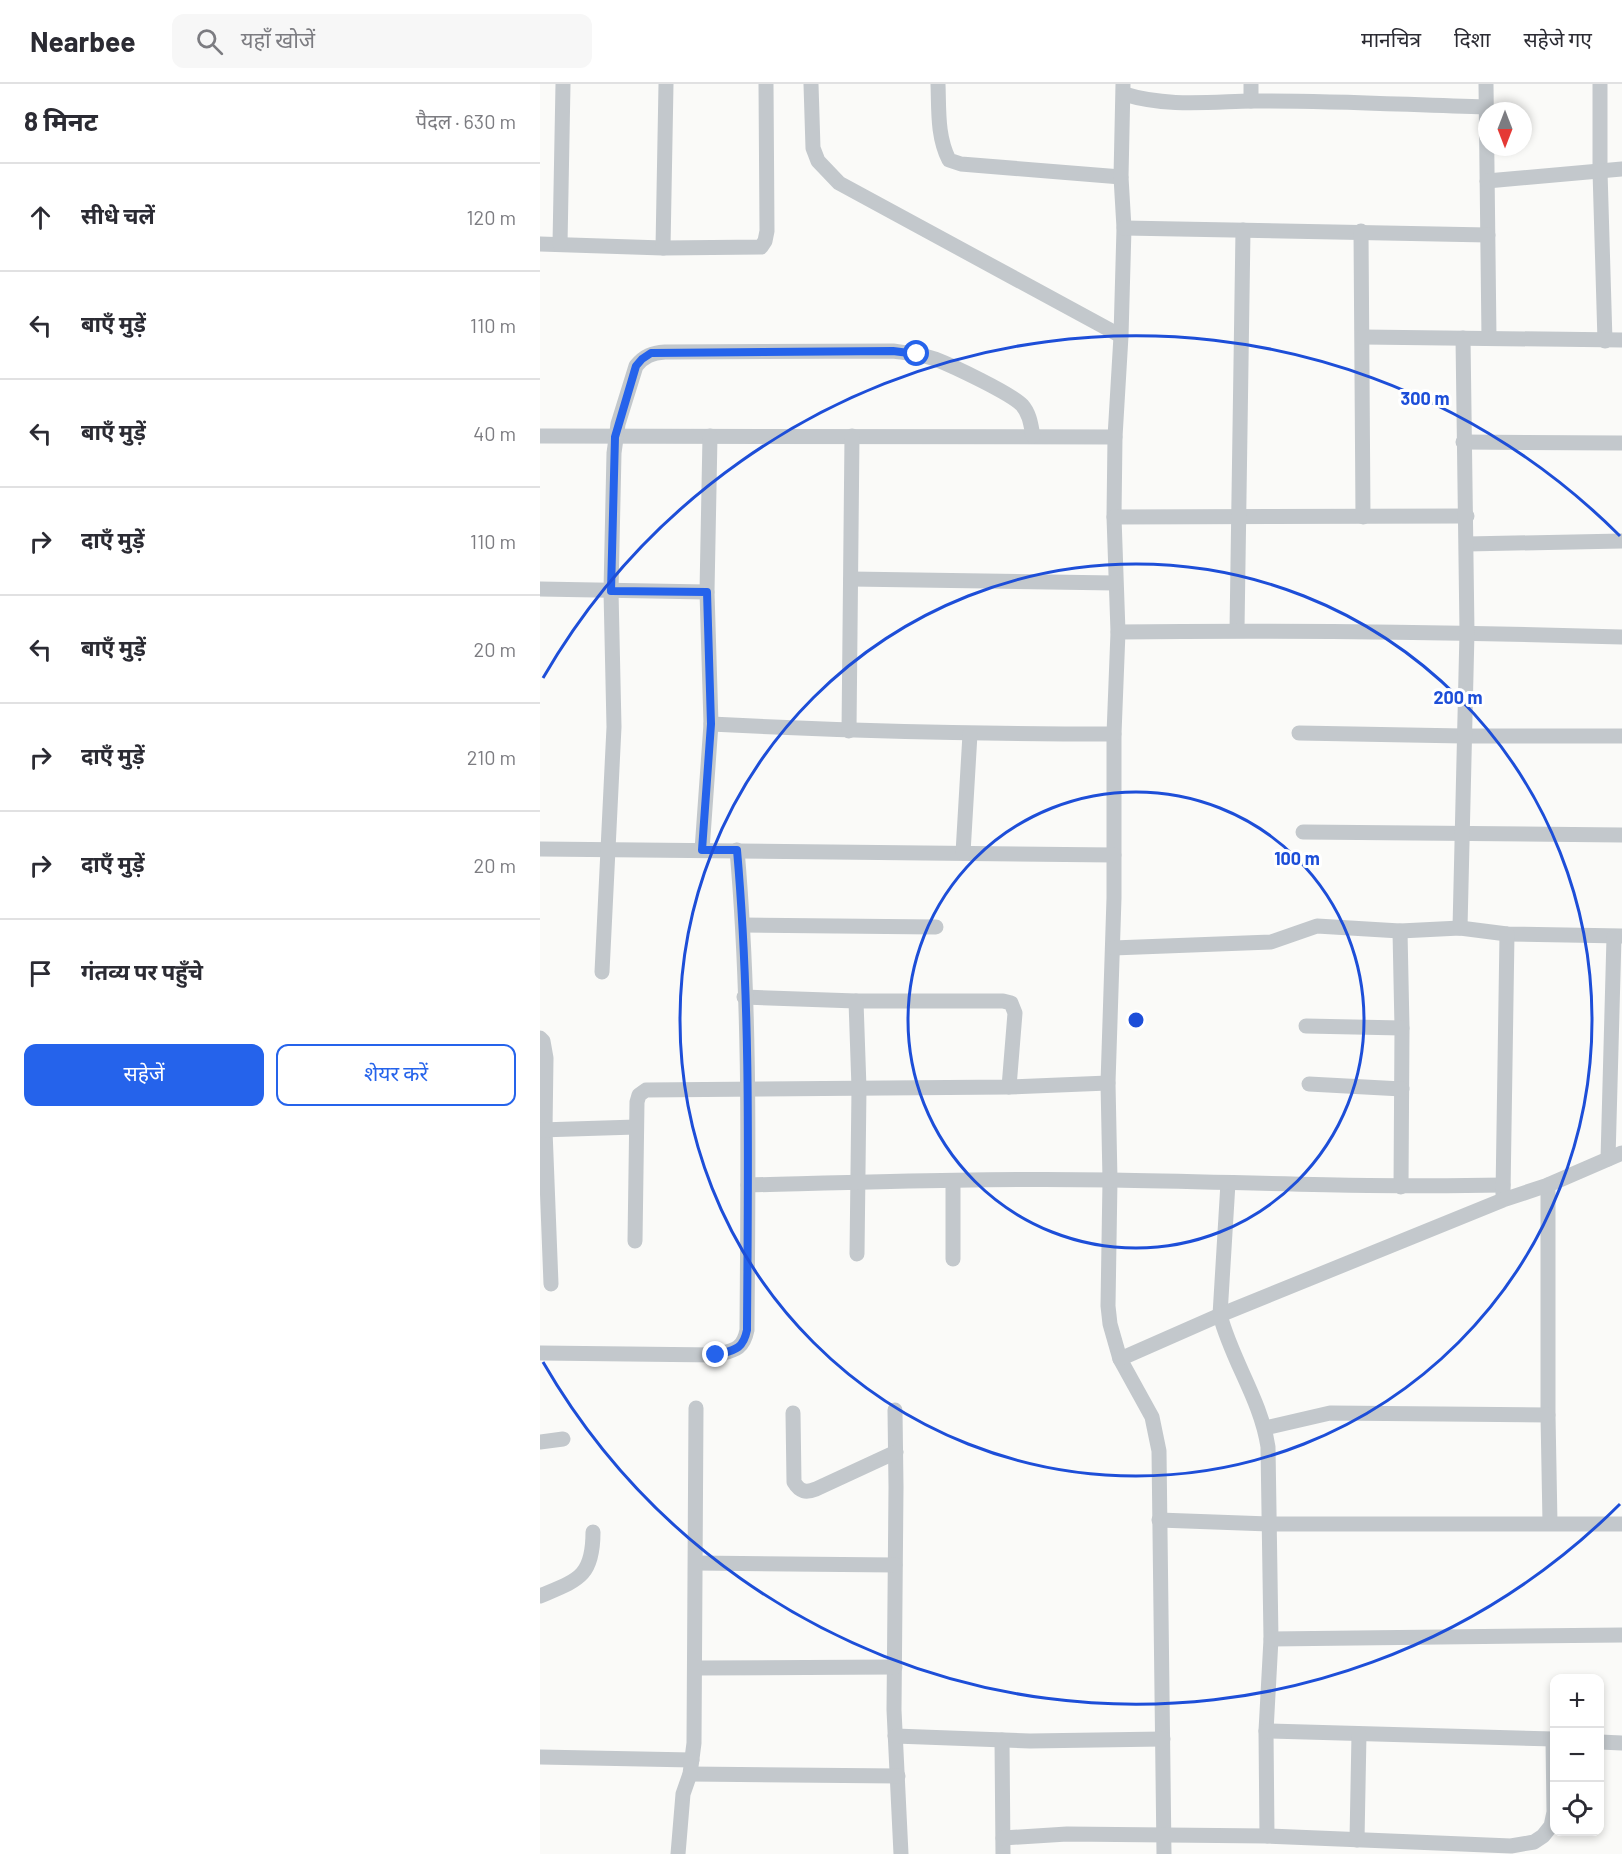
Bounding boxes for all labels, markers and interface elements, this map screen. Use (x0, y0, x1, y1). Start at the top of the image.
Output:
search box (172, 14, 592, 68)
text: Nearbee (30, 24, 136, 58)
icon: search (193, 25, 226, 58)
text: यहाँ खोजें (241, 26, 315, 52)
text: मानचित्र (1361, 26, 1421, 51)
text: दिशा (1454, 26, 1490, 51)
text: सहेजे गए (1523, 26, 1592, 51)
north arrow (1478, 102, 1532, 156)
text: 8 मिनट (24, 105, 98, 136)
text: पैदल · 630 m (416, 109, 516, 133)
icon: ahead (24, 201, 57, 234)
text: सीधे चलें (81, 202, 155, 228)
text: 120 m (466, 205, 516, 229)
icon: left (24, 309, 57, 342)
text: बाएँ मुड़ें (81, 310, 146, 336)
text: 110 m (470, 313, 516, 337)
route start (903, 340, 929, 366)
text: 300 m (1401, 387, 1449, 409)
icon: left (24, 417, 57, 450)
text: बाएँ मुड़ें (81, 418, 146, 444)
text: 40 m (473, 421, 516, 445)
icon: right (24, 525, 57, 558)
text: दाएँ मुड़ें (81, 526, 144, 552)
text: 110 m (470, 529, 516, 553)
icon: left (24, 633, 57, 666)
text: बाएँ मुड़ें (81, 634, 146, 660)
text: 20 m (473, 637, 516, 661)
text: 200 m (1433, 686, 1483, 708)
icon: right (24, 741, 57, 774)
text: दाएँ मुड़ें (81, 742, 144, 768)
text: 210 m (467, 745, 516, 769)
text: 100 m (1274, 847, 1320, 869)
icon: right (24, 849, 57, 882)
text: दाएँ मुड़ें (81, 850, 144, 876)
text: 20 m (473, 853, 516, 877)
icon: arrive (24, 957, 57, 990)
text: गंतव्य पर पहुँचे (81, 958, 203, 984)
centre of rings (1126, 1010, 1146, 1030)
button: सहेजें (24, 1044, 264, 1106)
button: शेयर करें (276, 1044, 516, 1106)
route end (702, 1341, 728, 1367)
map controls (1550, 1674, 1604, 1836)
button: + (1550, 1674, 1604, 1728)
button: − (1550, 1728, 1604, 1782)
button: locate (1550, 1782, 1604, 1836)

